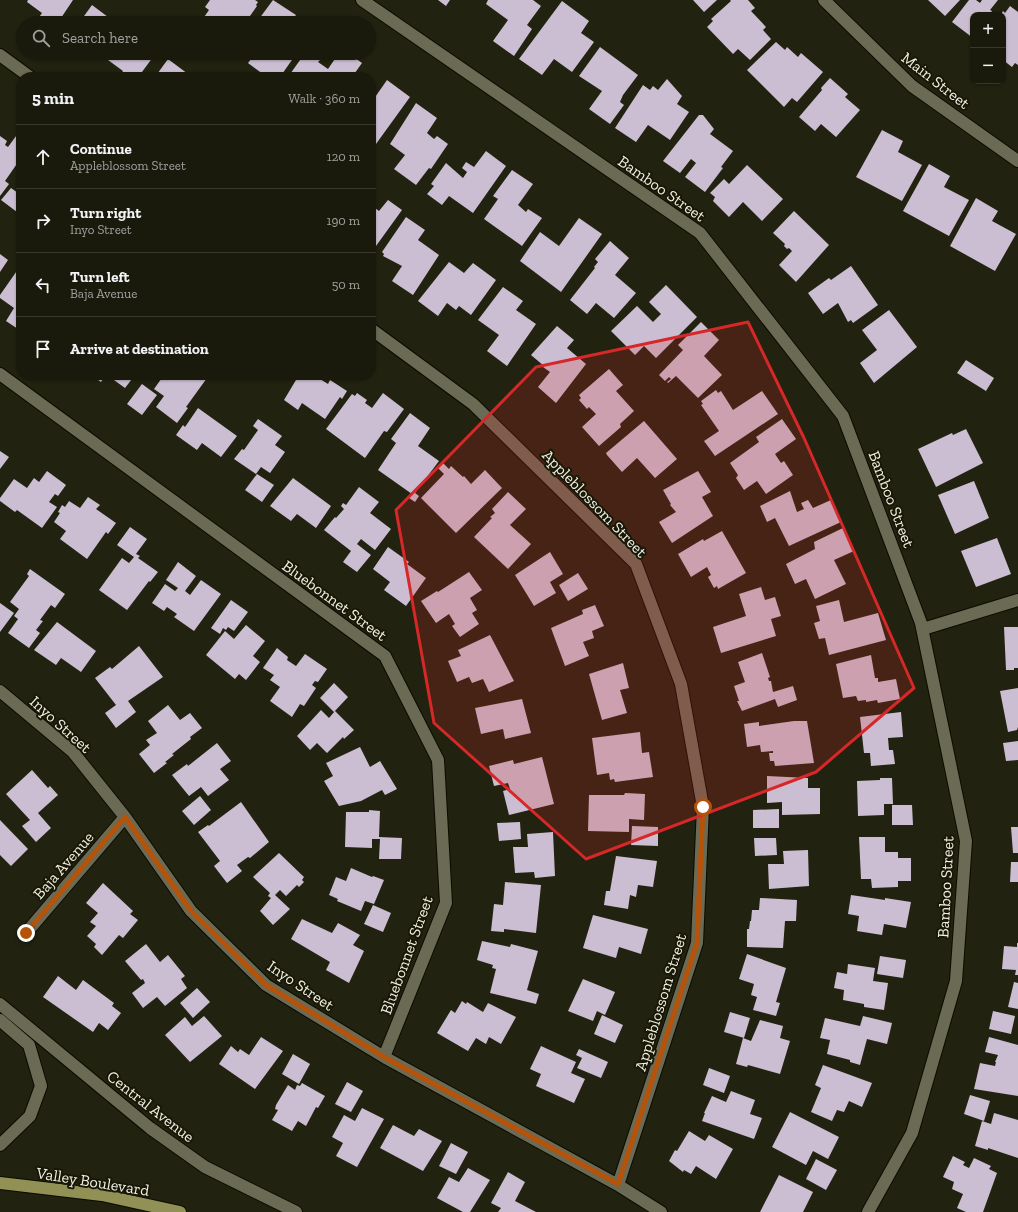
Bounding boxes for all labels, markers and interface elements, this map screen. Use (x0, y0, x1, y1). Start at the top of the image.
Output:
map controls (970, 12, 1006, 84)
button: + (970, 12, 1006, 48)
search box (16, 16, 376, 60)
icon: search (30, 27, 52, 49)
text: Search here (62, 29, 138, 47)
street label: Main Street (898, 48, 974, 113)
button: − (970, 48, 1006, 84)
text: 5 min (32, 88, 74, 108)
text: Walk · 360 m (288, 91, 360, 106)
text: Continue (70, 140, 132, 158)
icon: ahead (32, 146, 54, 168)
text: 120 m (327, 149, 360, 164)
street label: Bamboo Street (615, 151, 709, 225)
text: Appleblossom Street (70, 158, 186, 173)
text: Turn right (70, 204, 141, 222)
icon: right (32, 210, 54, 232)
text: 190 m (326, 213, 360, 228)
text: Inyo Street (70, 222, 132, 237)
text: Turn left (70, 268, 130, 286)
icon: left (32, 274, 54, 296)
text: 50 m (332, 277, 360, 292)
text: Baja Avenue (70, 286, 137, 301)
icon: arrive (32, 338, 54, 360)
text: Arrive at destination (70, 340, 209, 358)
street label: Appleblossom Street (538, 445, 651, 561)
street label: Bamboo Street (864, 448, 919, 550)
street label: Bluebonnet Street (279, 556, 391, 645)
street label: Inyo Street (26, 692, 95, 757)
route start (694, 798, 712, 816)
street label: Baja Avenue (29, 828, 98, 903)
street label: Bamboo Street (933, 836, 958, 938)
street label: Bluebonnet Street (376, 893, 437, 1017)
route end (17, 924, 35, 942)
street label: Appleblossom Street (631, 931, 690, 1073)
street label: Inyo Street (264, 956, 338, 1015)
street label: Central Avenue (103, 1066, 198, 1146)
street label: Valley Boulevard (34, 1163, 151, 1200)

